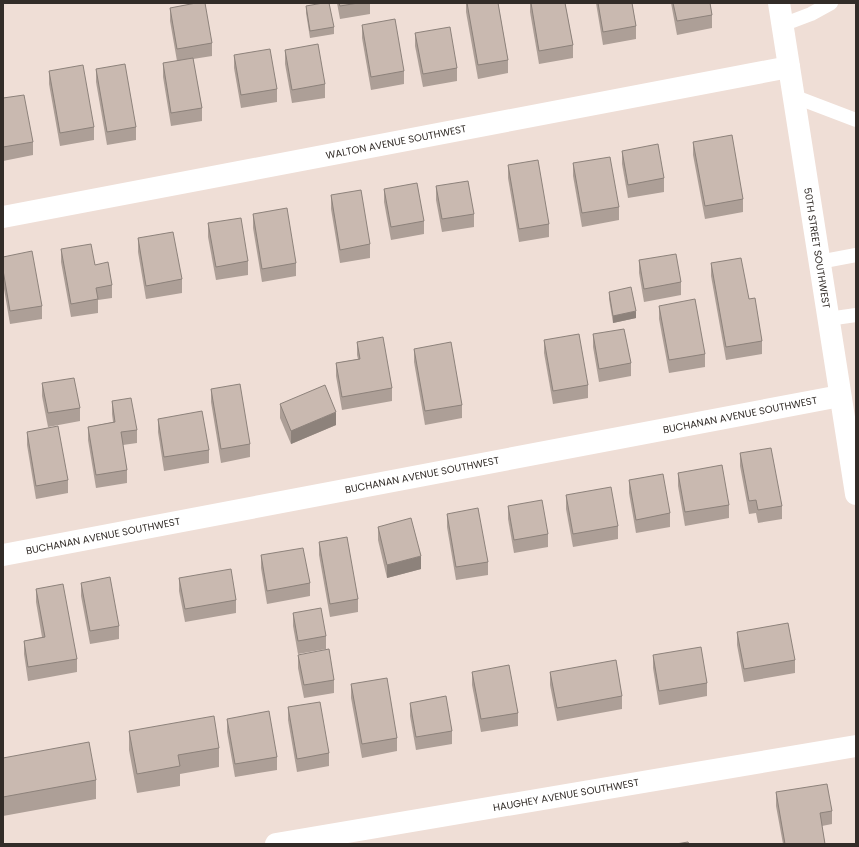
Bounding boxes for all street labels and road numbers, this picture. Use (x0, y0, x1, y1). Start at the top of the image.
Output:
street label: WALTON AVENUE SOUTHWEST (324, 121, 468, 163)
street label: 50TH STREET SOUTHWEST (800, 186, 834, 310)
street label: BUCHANAN AVENUE SOUTHWEST (662, 393, 819, 437)
street label: BUCHANAN AVENUE SOUTHWEST (344, 453, 501, 497)
street label: BUCHANAN AVENUE SOUTHWEST (25, 514, 182, 558)
street label: HAUGHEY AVENUE SOUTHWEST (492, 775, 641, 815)

